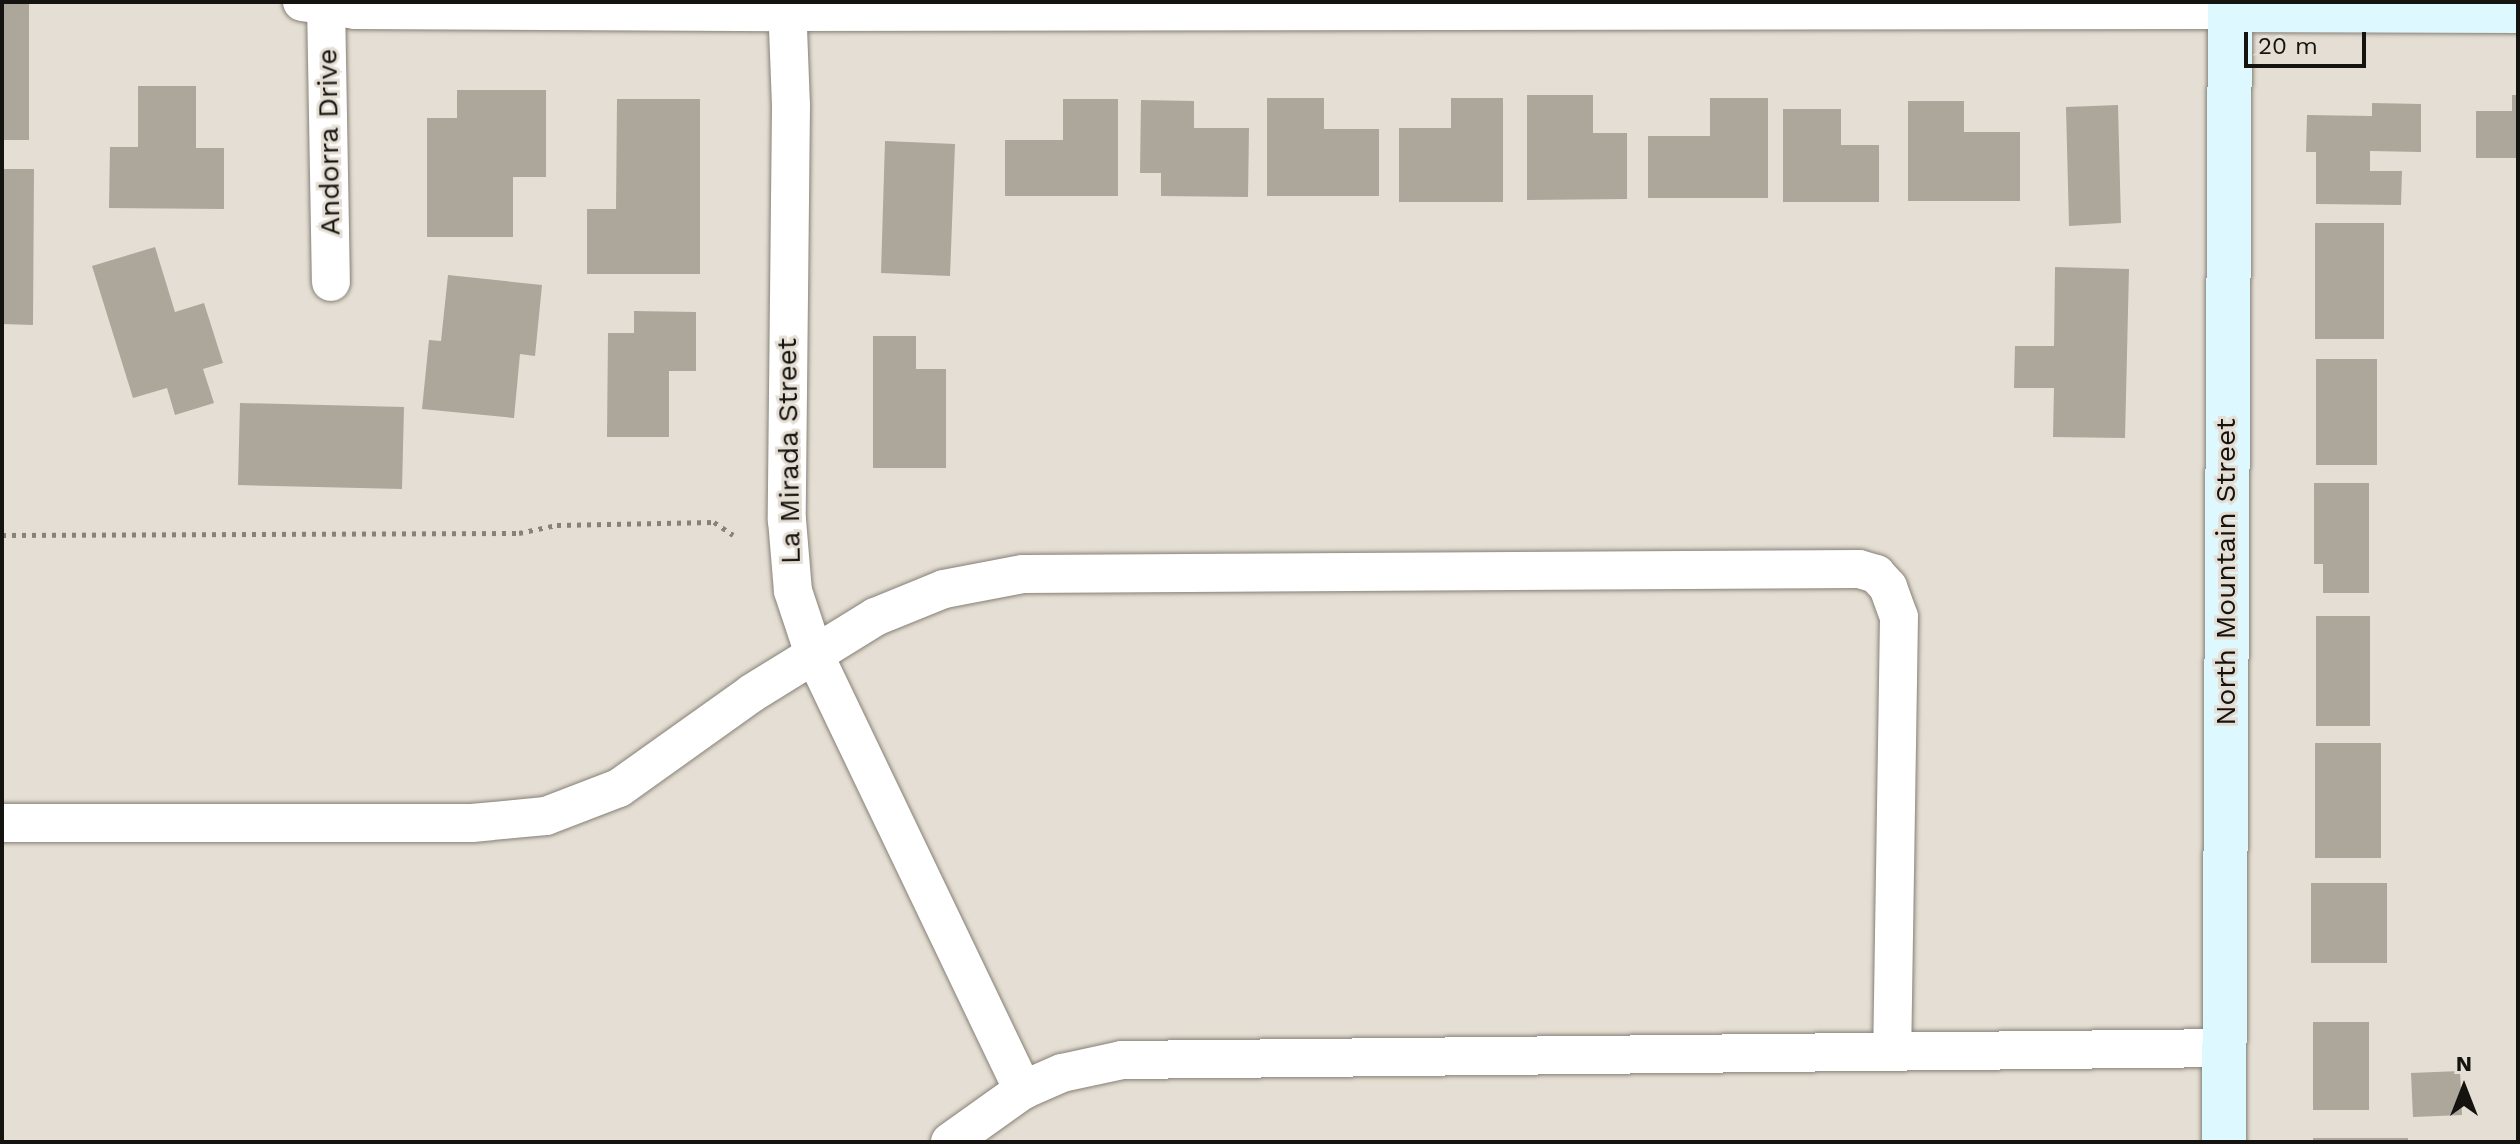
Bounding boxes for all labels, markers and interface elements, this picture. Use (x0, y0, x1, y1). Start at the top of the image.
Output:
scale bar (2248, 16, 2370, 66)
text: 20 m (2258, 32, 2318, 60)
street label: Andorra Drive (311, 48, 347, 236)
street label: La Mirada Street (770, 337, 808, 565)
street label: North Mountain Street (2209, 418, 2243, 726)
north arrow (2424, 1048, 2504, 1128)
text: N (2456, 1051, 2472, 1076)

